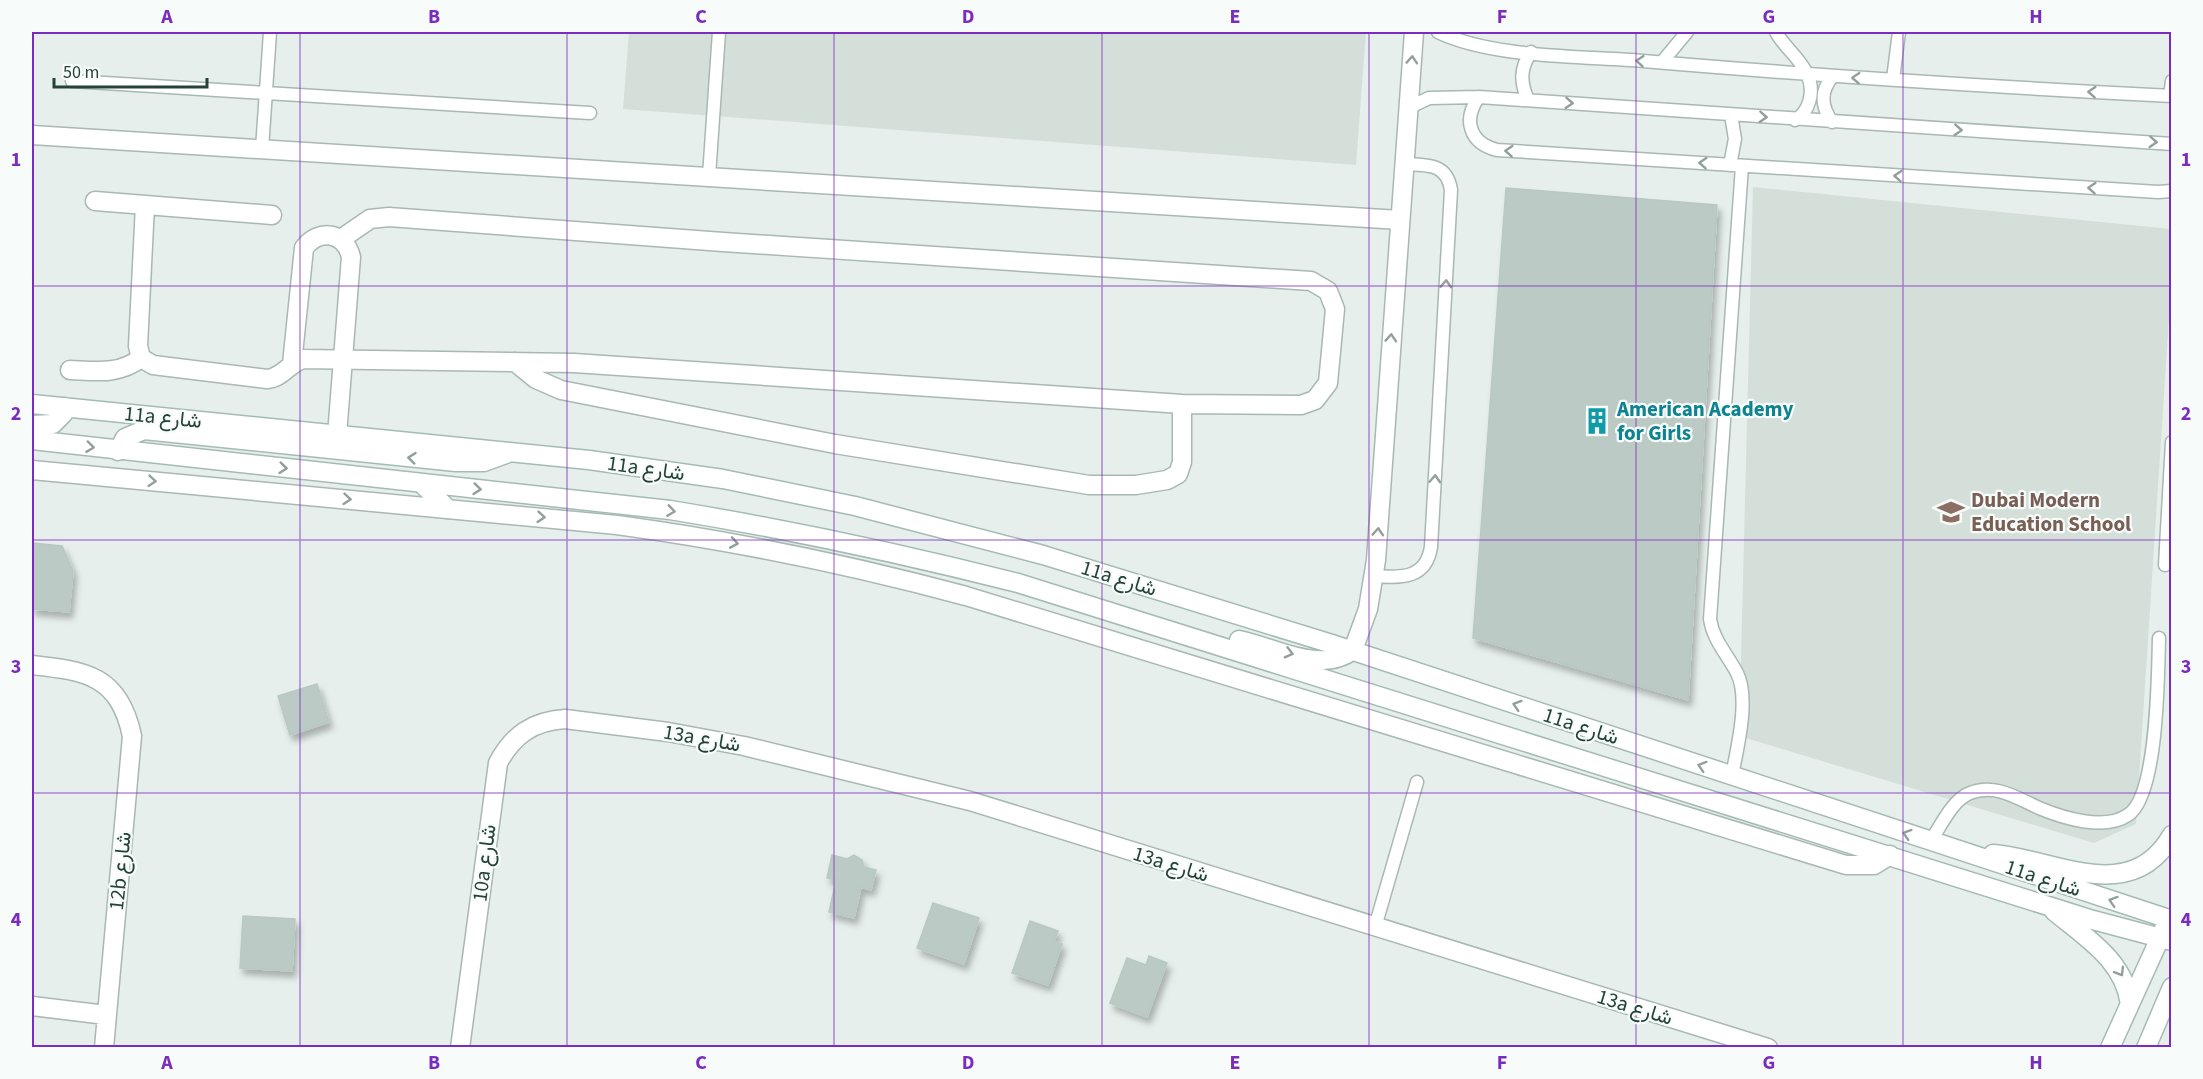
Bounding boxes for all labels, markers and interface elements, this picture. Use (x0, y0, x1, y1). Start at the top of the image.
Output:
text: A (160, 3, 173, 31)
text: B (428, 3, 440, 31)
text: C (695, 3, 707, 31)
text: D (962, 3, 974, 31)
text: E (1230, 3, 1240, 31)
text: F (1497, 3, 1507, 31)
text: G (1763, 3, 1775, 31)
text: H (2029, 3, 2043, 31)
scale bar (54, 51, 207, 89)
one-way arrow (1405, 55, 1418, 64)
one-way arrow (1636, 55, 1645, 68)
text: 50 m (63, 60, 99, 85)
one-way arrow (1851, 71, 1860, 84)
one-way arrow (2088, 86, 2097, 99)
one-way arrow (1564, 96, 1573, 109)
one-way arrow (1759, 110, 1768, 123)
one-way arrow (1953, 124, 1962, 137)
one-way arrow (2148, 136, 2157, 149)
one-way arrow (1504, 145, 1513, 158)
text: 1 (11, 146, 21, 174)
text: 1 (2181, 146, 2191, 174)
one-way arrow (1699, 157, 1708, 170)
one-way arrow (1893, 169, 1902, 182)
one-way arrow (2088, 182, 2097, 195)
one-way arrow (1439, 279, 1452, 288)
one-way arrow (1385, 333, 1398, 342)
place label: American Academy for Girls (1616, 394, 1794, 448)
street label: 11a شارع (123, 398, 203, 436)
text: 2 (11, 400, 21, 428)
text: 2 (2181, 400, 2191, 428)
building icon: American Academy for Girls (1582, 406, 1612, 436)
one-way arrow (85, 441, 94, 453)
street label: 11a شارع (605, 448, 687, 488)
one-way arrow (407, 452, 416, 465)
one-way arrow (279, 462, 288, 474)
one-way arrow (148, 474, 157, 487)
one-way arrow (1428, 474, 1441, 483)
one-way arrow (473, 482, 482, 495)
place label: Dubai Modern Education School (1971, 485, 2131, 539)
one-way arrow (342, 492, 351, 505)
school or university icon: Dubai Modern Education School (1936, 497, 1966, 527)
one-way arrow (667, 504, 676, 516)
one-way arrow (536, 510, 545, 523)
one-way arrow (1371, 528, 1384, 537)
one-way arrow (729, 536, 739, 549)
street label: 11a شارع (1077, 552, 1161, 604)
one-way arrow (1283, 646, 1293, 658)
text: 3 (11, 653, 21, 681)
text: 3 (2181, 653, 2191, 681)
one-way arrow (1512, 700, 1523, 712)
street label: 11a شارع (1539, 700, 1623, 752)
street label: 13a شارع (661, 716, 743, 760)
one-way arrow (1697, 761, 1708, 773)
street label: 10a شارع (464, 823, 504, 903)
one-way arrow (1902, 829, 1913, 842)
street label: 12b شارع (101, 830, 139, 912)
street label: 13a شارع (1129, 838, 1213, 890)
street label: 11a شارع (2001, 852, 2085, 904)
one-way arrow (2108, 895, 2119, 908)
text: 4 (11, 906, 22, 934)
text: 4 (2181, 906, 2192, 934)
one-way arrow (2112, 966, 2124, 976)
street label: 13a شارع (1593, 981, 1677, 1033)
text: A (160, 1049, 173, 1077)
text: B (428, 1049, 440, 1077)
text: C (695, 1049, 707, 1077)
text: D (962, 1049, 974, 1077)
text: E (1230, 1049, 1240, 1077)
text: F (1497, 1049, 1507, 1077)
text: G (1763, 1049, 1775, 1077)
text: H (2029, 1049, 2043, 1077)

